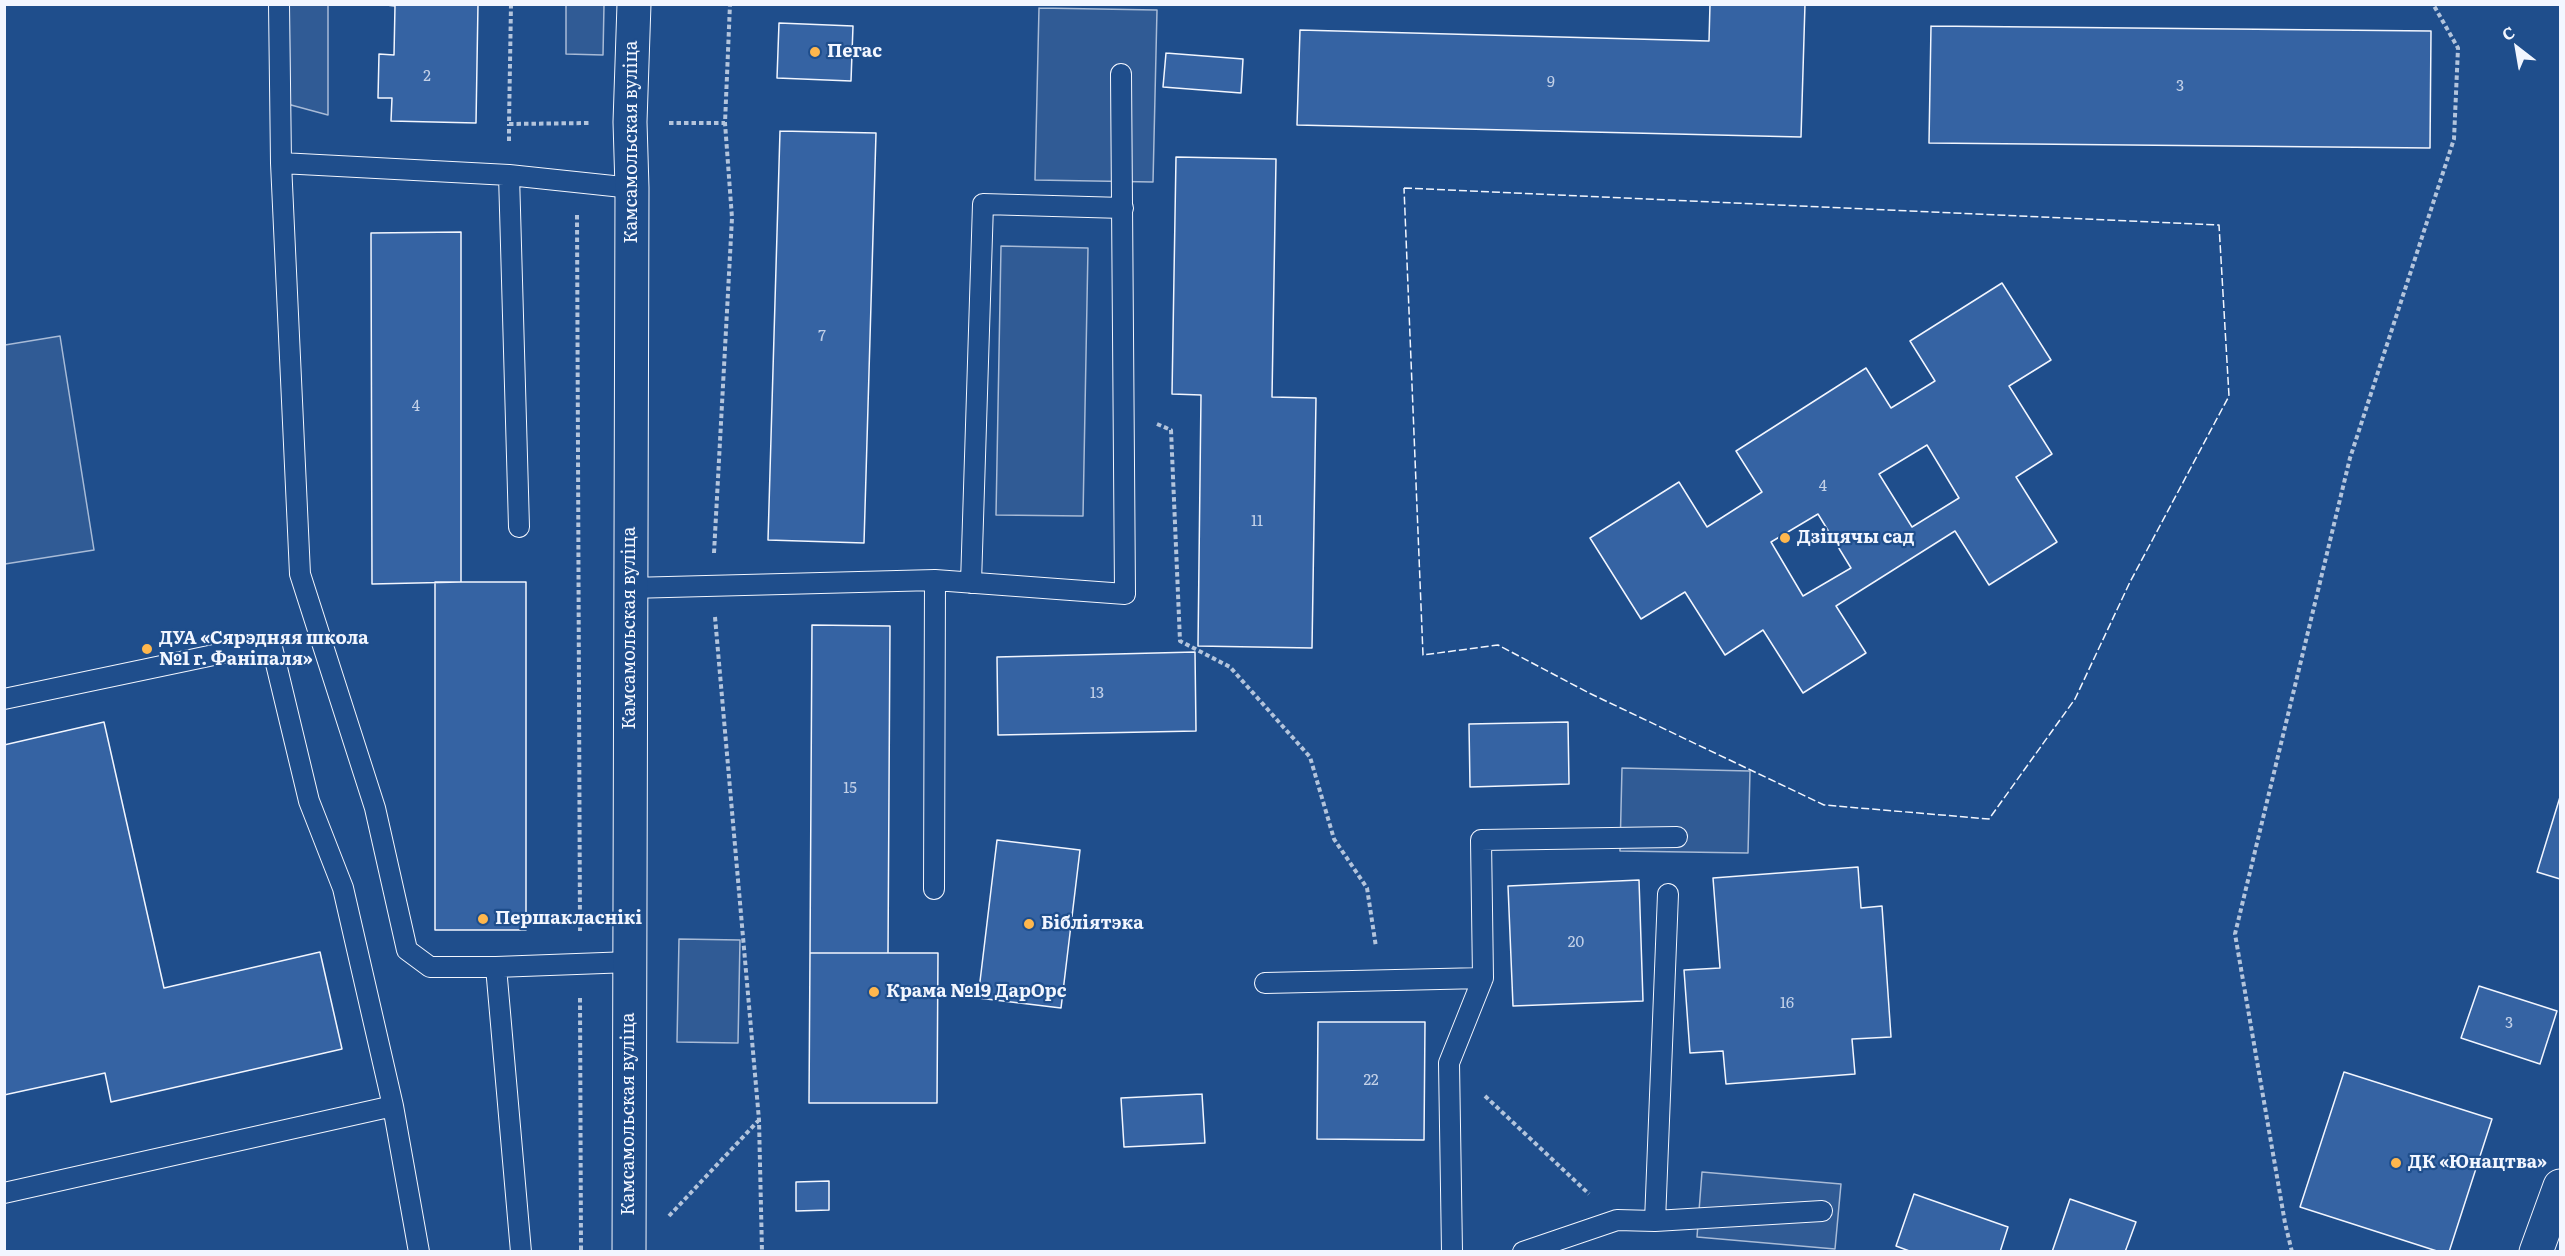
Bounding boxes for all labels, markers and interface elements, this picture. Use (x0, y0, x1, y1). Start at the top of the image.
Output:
north arrow (2487, 18, 2547, 78)
text: С (2497, 19, 2519, 46)
street label: Камсамольская вуліца (621, 40, 643, 244)
place label: Пегас (827, 41, 882, 63)
marker: Пегас (808, 45, 822, 59)
house number: 2 (423, 68, 431, 86)
house number: 9 (1547, 74, 1555, 92)
house number: 3 (2176, 78, 2184, 96)
house number: 7 (818, 328, 826, 346)
house number: 4 (412, 398, 420, 416)
house number: 4 (1819, 478, 1827, 496)
house number: 11 (1251, 513, 1263, 531)
street label: Камсамольская вуліца (619, 526, 641, 730)
place label: Дзіцячы сад (1797, 527, 1914, 549)
marker: Дзіцячы сад (1778, 531, 1792, 545)
place label: ДУА «Сярэдняя школа №1 г. Фаніпаля» (159, 628, 369, 670)
marker: ДУА «Сярэдняя школа №1 г. Фаніпаля» (140, 642, 154, 656)
house number: 13 (1090, 685, 1104, 703)
house number: 15 (843, 780, 857, 798)
place label: Першакласнікі (495, 908, 642, 930)
marker: Першакласнікі (476, 912, 490, 926)
place label: Бібліятэка (1041, 913, 1144, 935)
marker: Бібліятэка (1022, 917, 1036, 931)
house number: 20 (1568, 934, 1584, 952)
place label: Крама №19 ДарОрс (886, 981, 1066, 1003)
marker: Крама №19 ДарОрс (867, 985, 881, 999)
house number: 16 (1780, 995, 1794, 1013)
street label: Камсамольская вуліца (618, 1012, 640, 1216)
house number: 3 (2505, 1015, 2513, 1033)
house number: 22 (1363, 1072, 1379, 1090)
place label: ДК «Юнацтва» (2408, 1152, 2547, 1174)
marker: ДК «Юнацтва» (2389, 1156, 2403, 1170)

